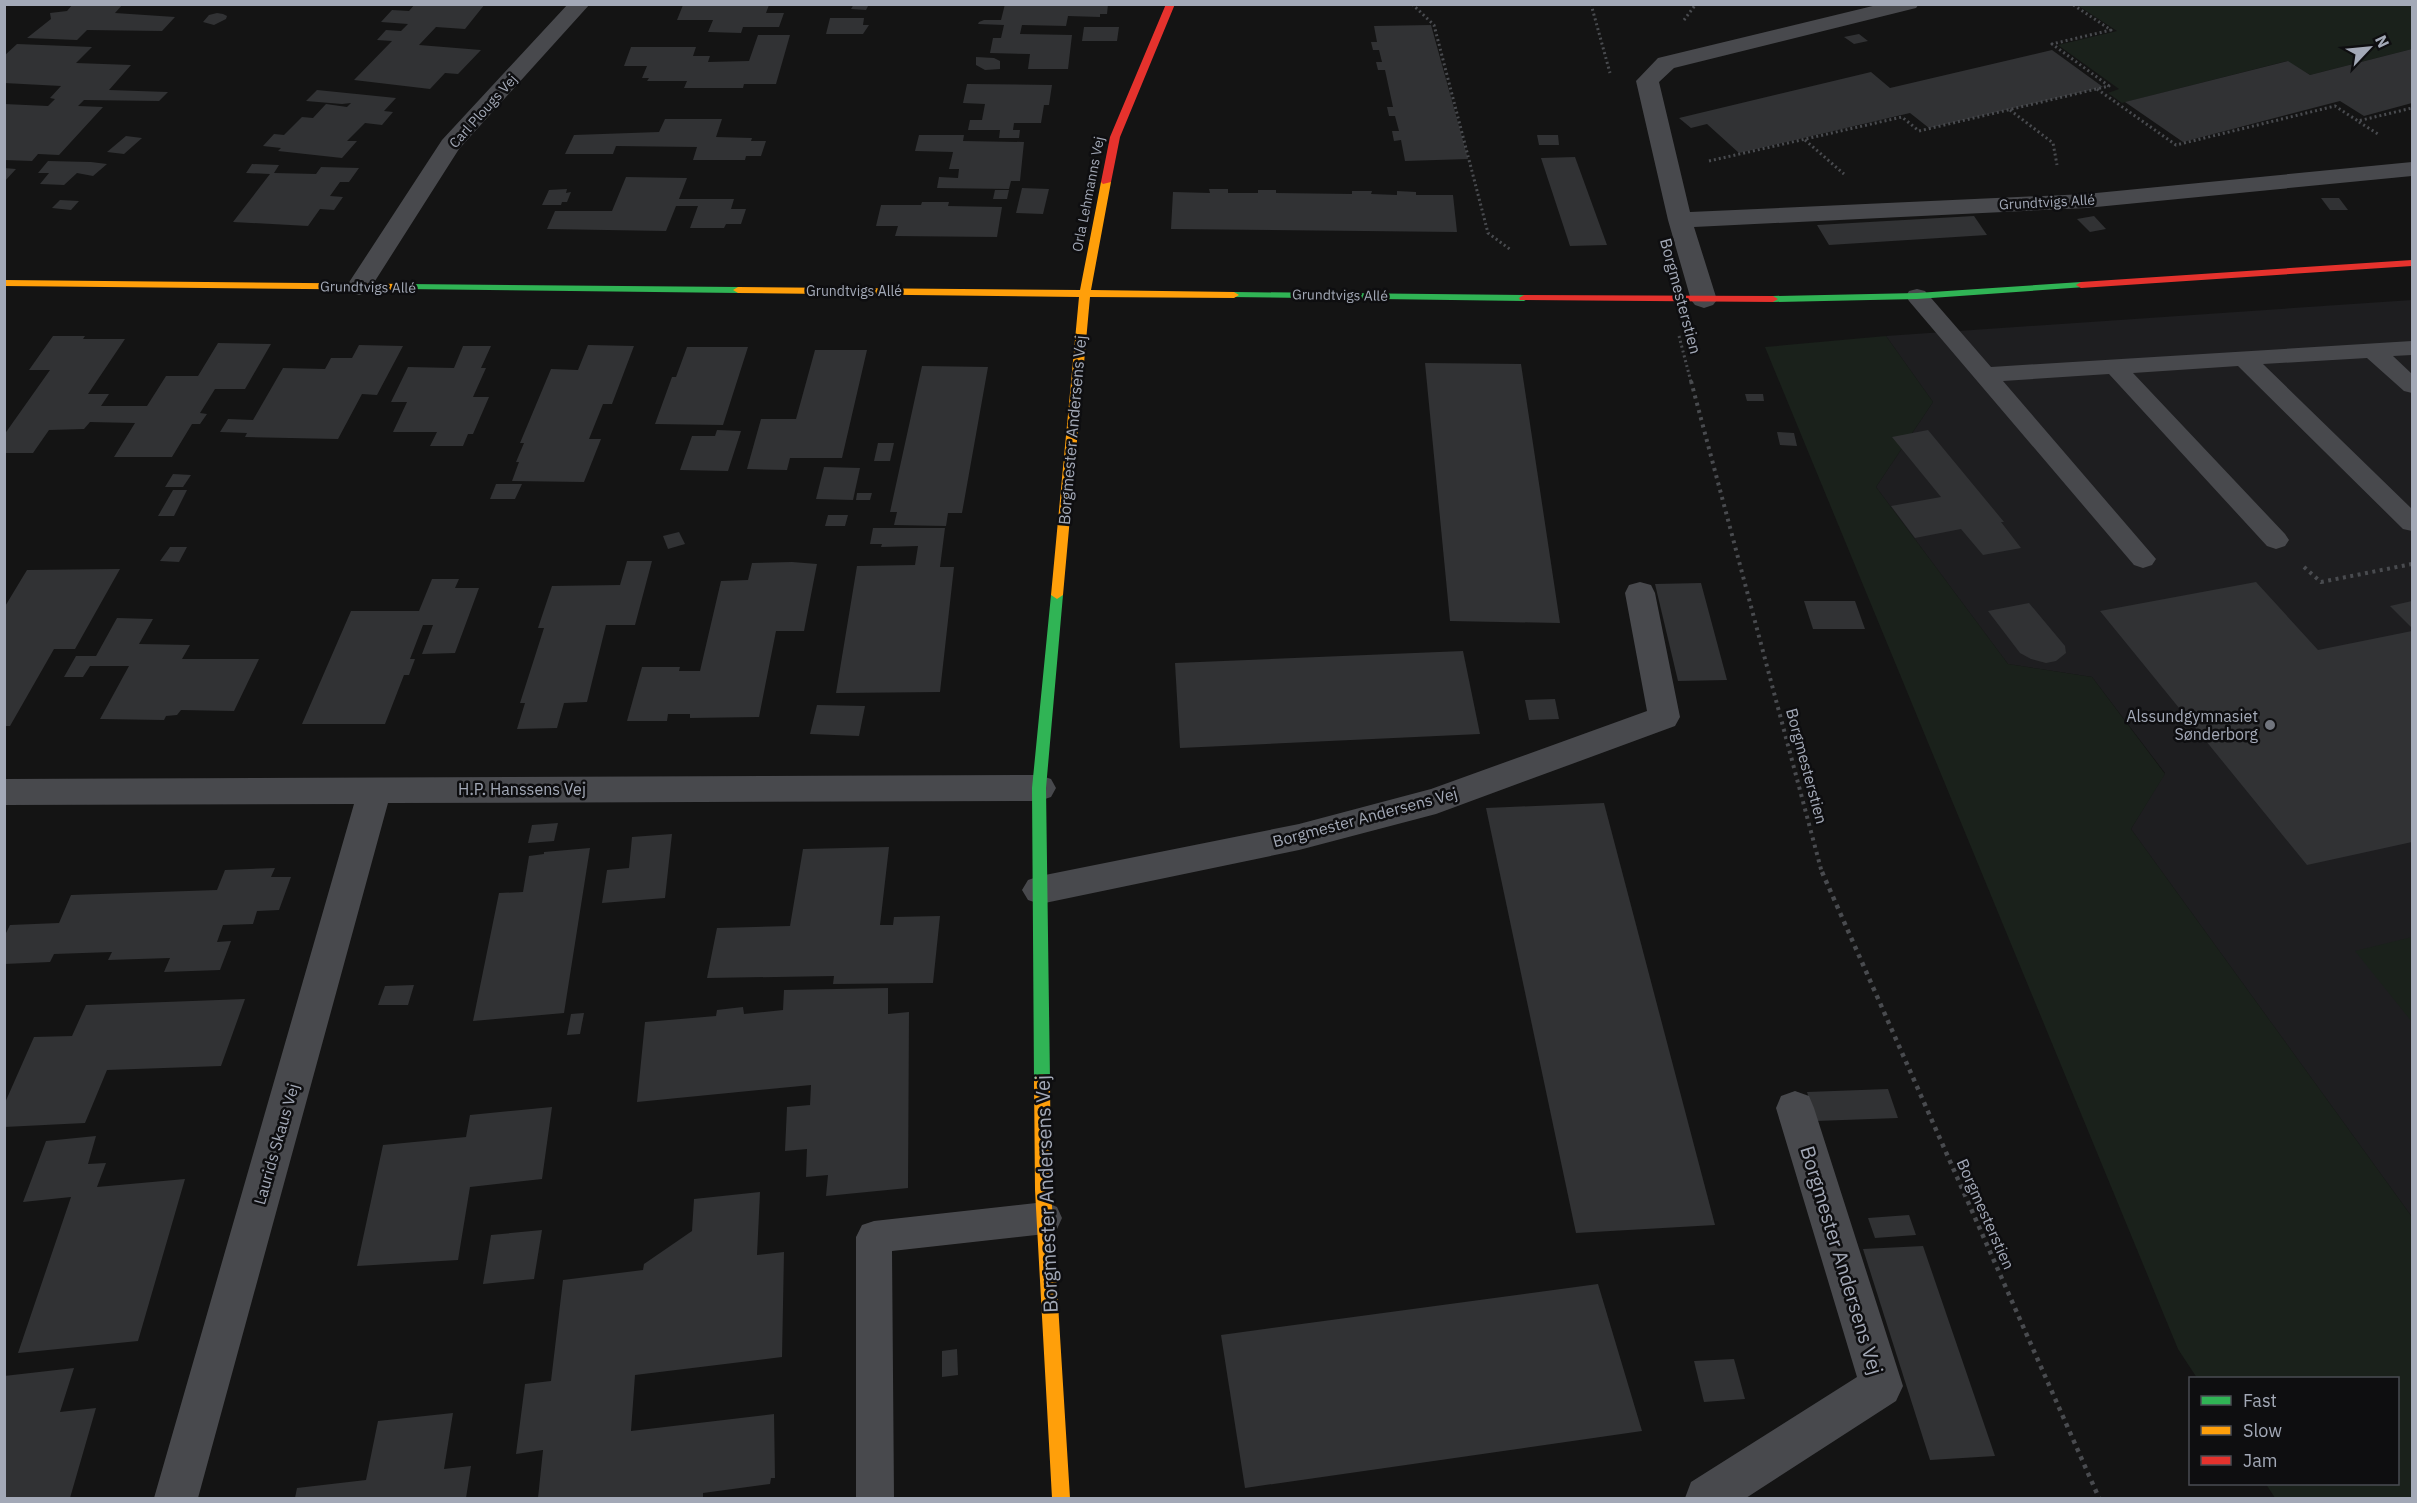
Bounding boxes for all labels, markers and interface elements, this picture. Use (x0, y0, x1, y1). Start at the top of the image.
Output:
north arrow (2339, 18, 2399, 78)
text: N (2371, 32, 2394, 51)
street label: Carl Plougs Vej (445, 70, 521, 152)
street label: Orla Lehmanns Vej (1068, 135, 1108, 253)
street label: Grundtvigs Allé (1999, 190, 2096, 213)
street label: Borgmesterstien (1656, 236, 1706, 356)
street label: Grundtvigs Allé (320, 277, 416, 297)
street label: Grundtvigs Allé (806, 282, 902, 300)
street label: Grundtvigs Allé (1292, 285, 1388, 305)
street label: Borgmester Andersens Vej (1054, 334, 1090, 526)
street label: Borgmesterstien (1782, 706, 1832, 826)
place label: Alssundgymnasiet Sønderborg (2126, 706, 2259, 744)
marker: Alssundgymnasiet Sønderborg (2263, 718, 2277, 732)
street label: H.P. Hanssens Vej (458, 779, 586, 799)
street label: Borgmester Andersens Vej (1270, 783, 1460, 851)
street label: Borgmester Andersens Vej (1028, 1075, 1064, 1313)
street label: Laurids Skaus Vej (249, 1081, 303, 1207)
street label: Borgmester Andersens Vej (1794, 1142, 1890, 1378)
street label: Borgmesterstien (1953, 1155, 2019, 1273)
legend (2189, 1377, 2399, 1485)
text: Fast (2243, 1389, 2277, 1412)
text: Slow (2243, 1419, 2282, 1442)
text: Jam (2243, 1449, 2278, 1472)

